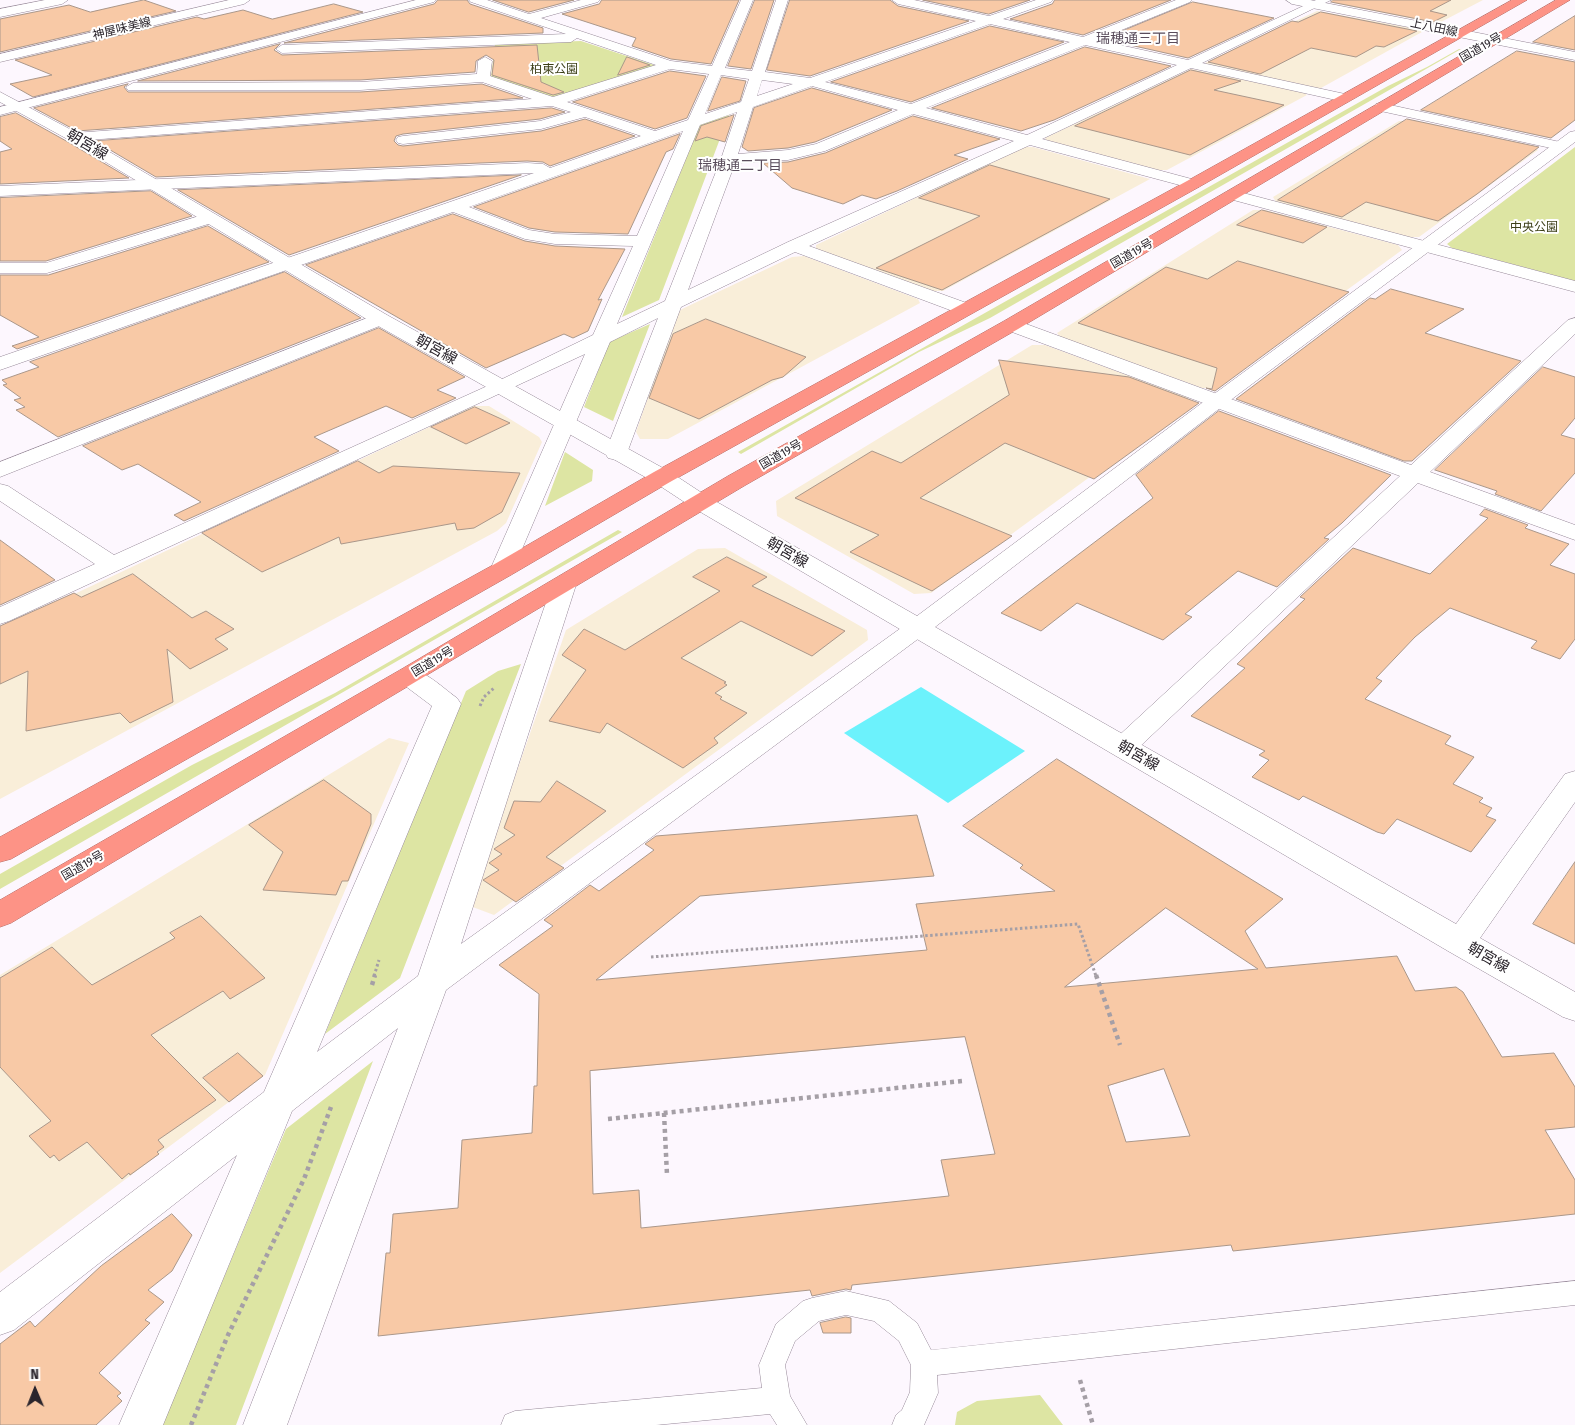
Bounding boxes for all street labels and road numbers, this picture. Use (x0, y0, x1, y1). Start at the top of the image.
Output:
street label: 神屋味美線 (91, 15, 153, 43)
street label: 上八田線 (1409, 16, 1459, 40)
street label: 国道19号 (1457, 30, 1505, 66)
street label: 朝宮線 (63, 126, 111, 164)
street label: 国道19号 (1108, 236, 1156, 272)
street label: 朝宮線 (412, 331, 460, 369)
street label: 国道19号 (757, 437, 805, 473)
street label: 朝宮線 (763, 534, 811, 572)
street label: 国道19号 (409, 644, 457, 680)
street label: 朝宮線 (1114, 737, 1162, 775)
street label: 国道19号 (59, 848, 107, 884)
street label: 朝宮線 (1464, 939, 1512, 977)

